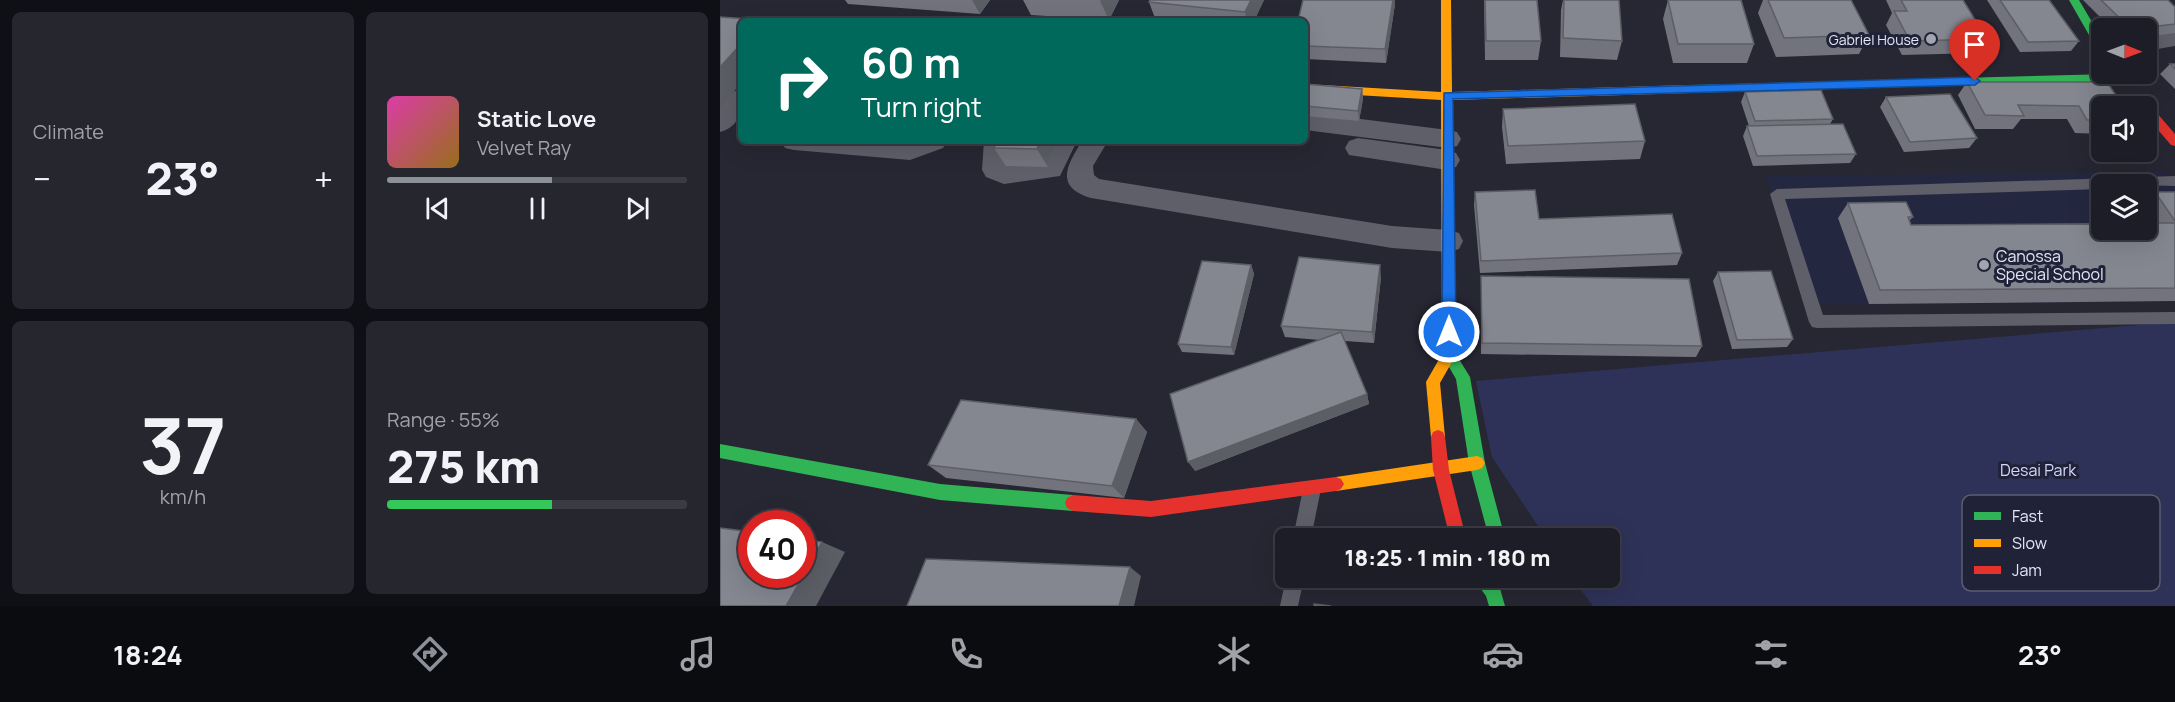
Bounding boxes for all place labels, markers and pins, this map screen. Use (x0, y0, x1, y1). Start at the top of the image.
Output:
pin (1949, 19, 2000, 81)
place label: Gabriel House (1829, 30, 1919, 49)
marker: Gabriel House (1924, 32, 1938, 46)
place label: Canossa Special School (1996, 245, 2104, 285)
marker: Canossa Special School (1977, 258, 1991, 272)

